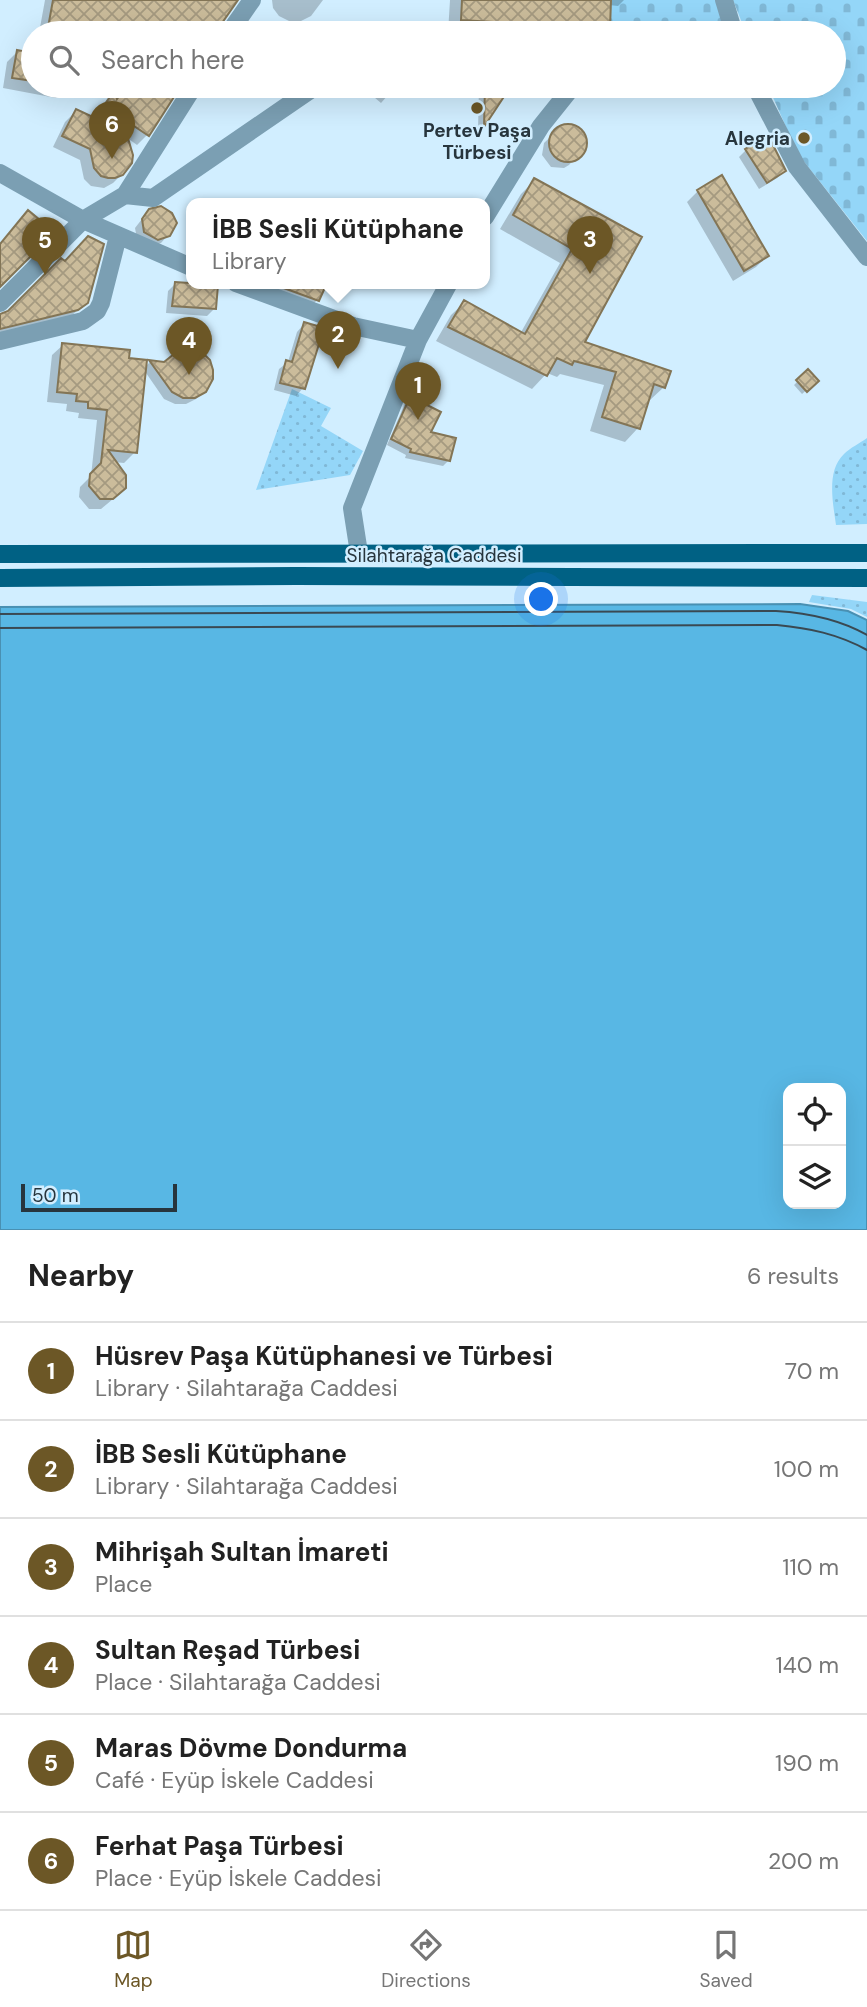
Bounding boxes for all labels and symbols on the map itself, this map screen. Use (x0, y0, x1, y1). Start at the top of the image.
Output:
marker: Pertev Paşa Türbesi (469, 100, 485, 116)
pin: 6 (89, 101, 135, 159)
place label: Pertev Paşa Türbesi (423, 118, 531, 165)
place label: Alegria (725, 126, 790, 151)
marker: Alegria (796, 130, 812, 146)
pin: 3 (567, 216, 613, 274)
pin: 5 (22, 217, 68, 275)
pin: 2 (315, 311, 361, 369)
pin: 4 (166, 317, 212, 375)
pin: 1 (395, 362, 441, 420)
street label: Silahtarağa Caddesi (347, 543, 521, 568)
your location (524, 582, 558, 616)
scale bar (21, 1181, 177, 1213)

